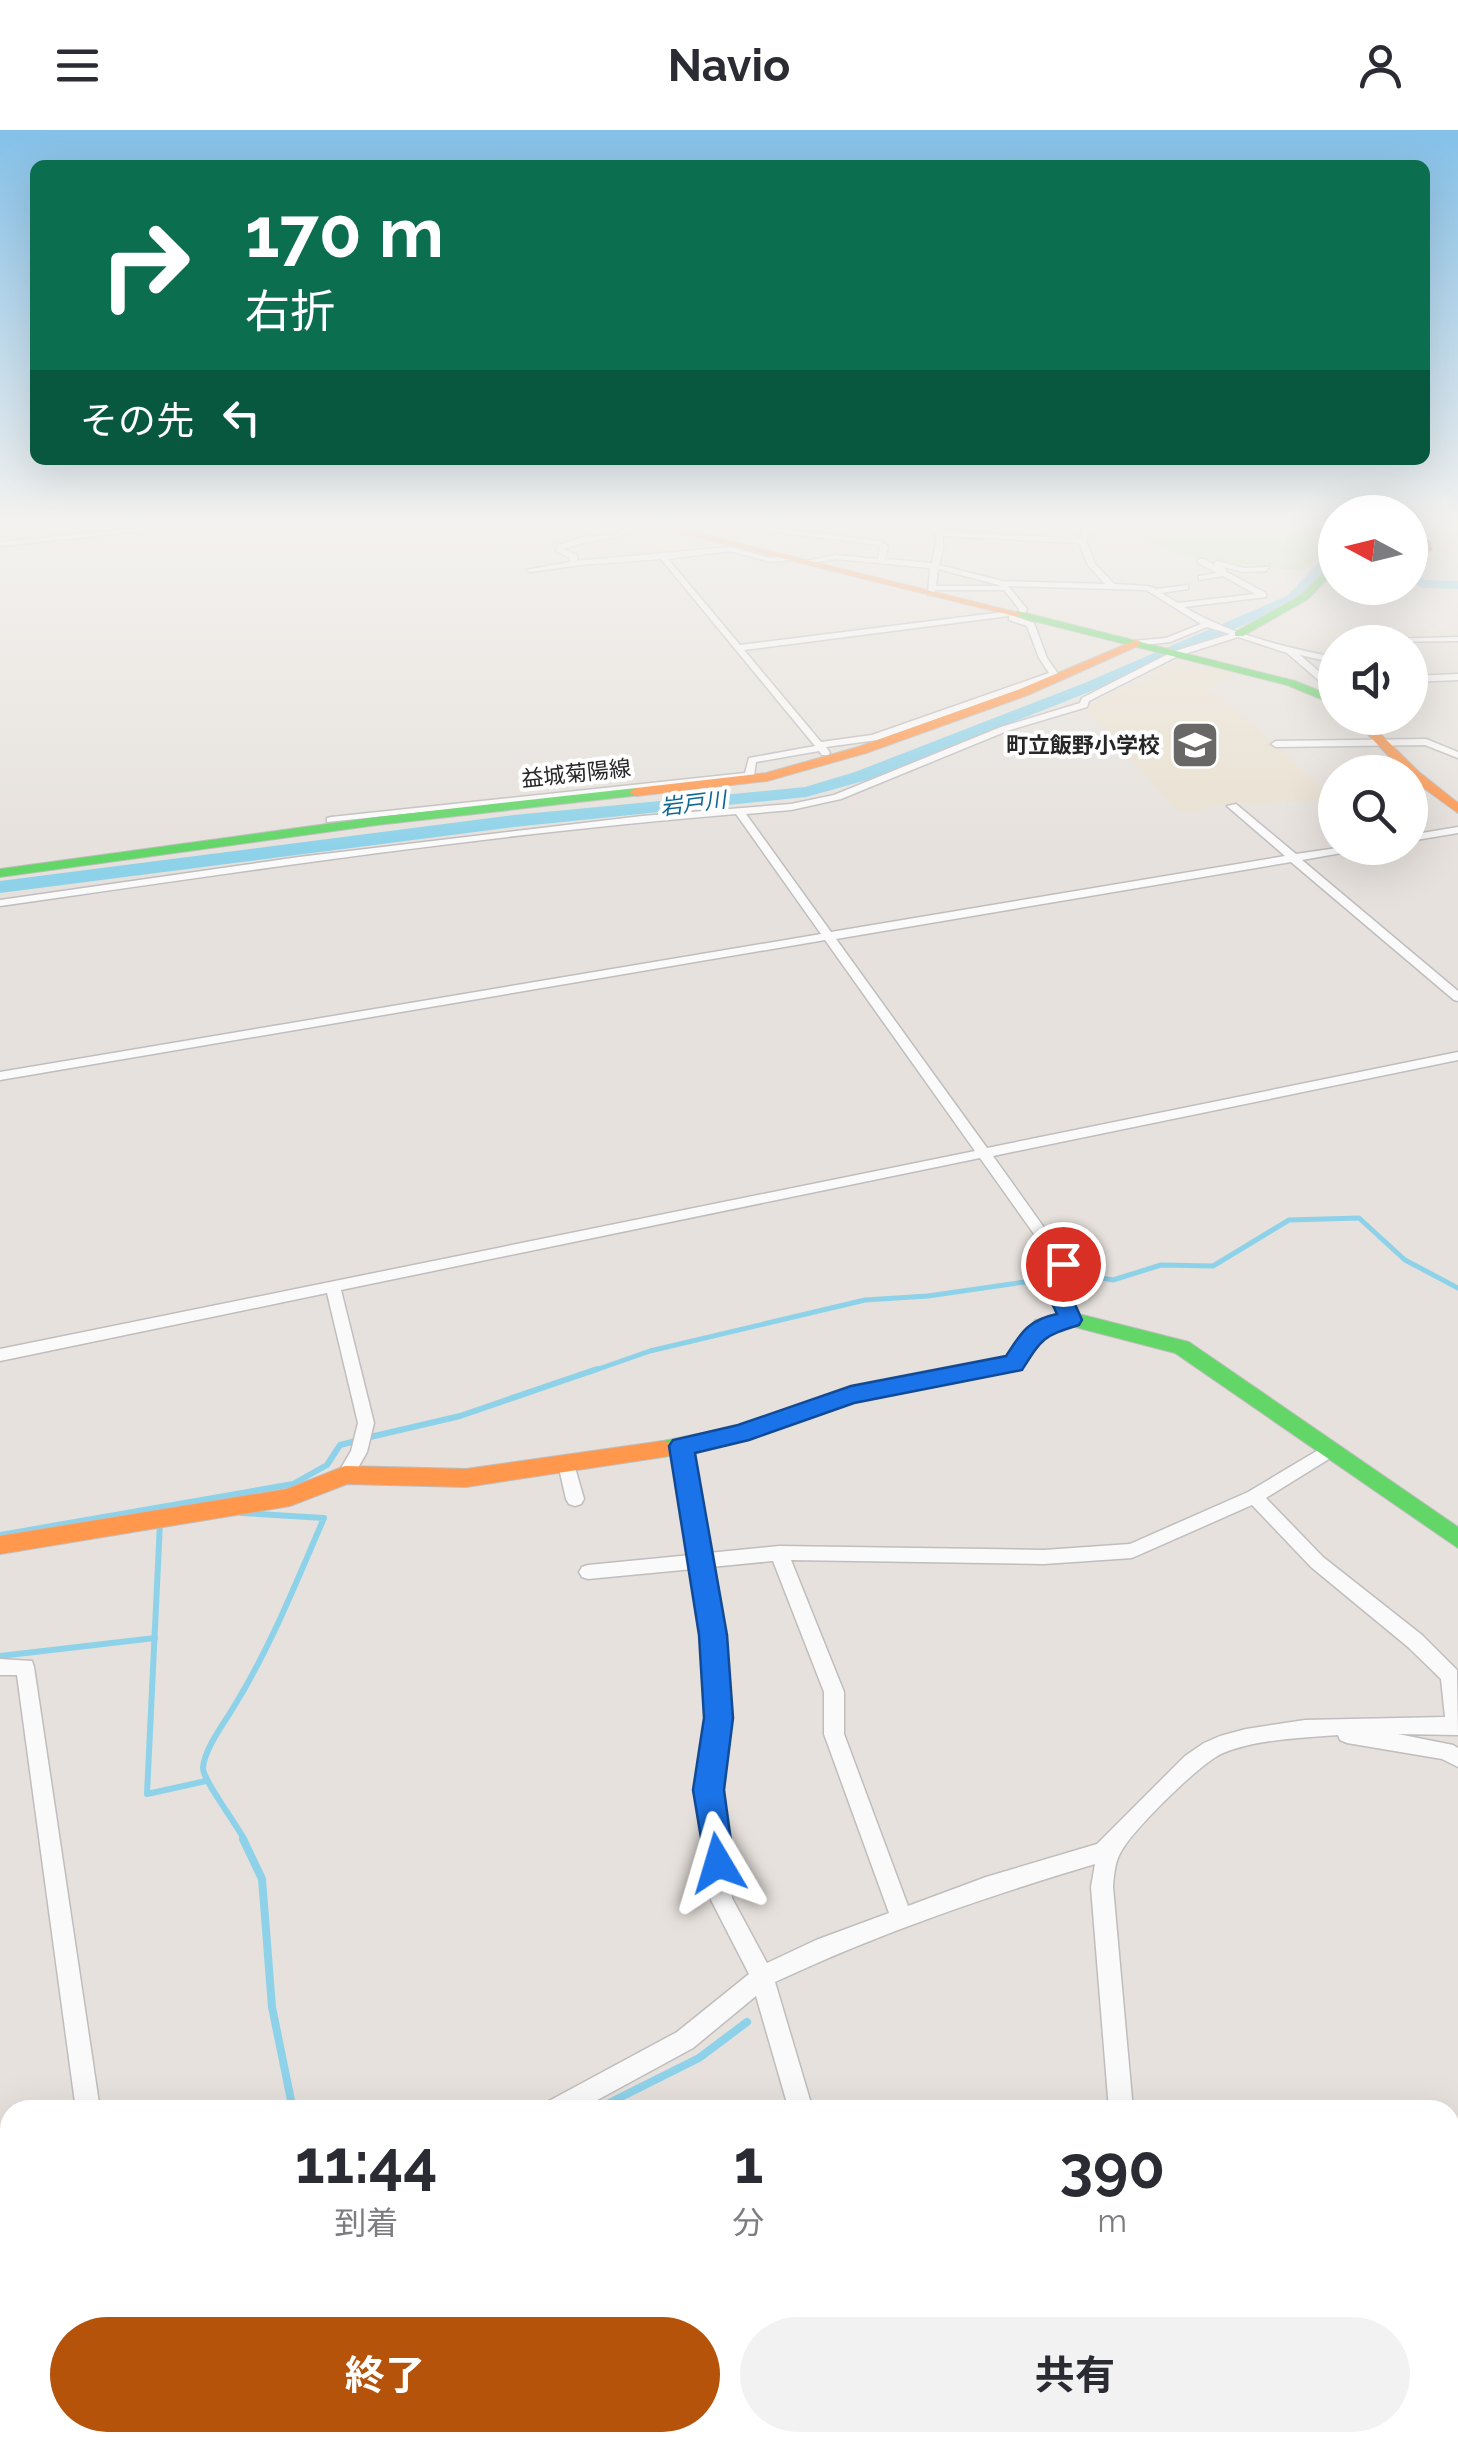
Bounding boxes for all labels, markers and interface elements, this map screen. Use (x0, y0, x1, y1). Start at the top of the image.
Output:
icon: menu (50, 38, 105, 93)
icon: person (1353, 38, 1408, 93)
text: Navio (668, 39, 790, 92)
text: 170 m (245, 191, 444, 273)
icon: right (80, 200, 210, 330)
text: 右折 (245, 285, 335, 338)
icon: left (214, 390, 269, 445)
text: その先 (80, 398, 194, 443)
north arrow (1318, 495, 1428, 605)
map controls (1318, 495, 1428, 865)
button: sound (1318, 625, 1428, 735)
school or university icon: 町立飯野小学校 (1169, 719, 1221, 771)
place label: 町立飯野小学校 (1006, 732, 1160, 758)
street label: 益城菊陽線 (520, 754, 632, 792)
button: search (1318, 755, 1428, 865)
water label: 岩戸川 (659, 786, 729, 820)
pin (1021, 1222, 1106, 1307)
icon: arrive (1036, 1237, 1091, 1292)
position arrow (666, 1811, 770, 1915)
text: 11:44 (295, 2127, 438, 2197)
text: 1 (734, 2127, 763, 2197)
text: 390 (1059, 2132, 1165, 2202)
text: m (1098, 2202, 1127, 2239)
text: 到着 (334, 2204, 398, 2241)
text: 分 (732, 2204, 764, 2241)
button: 終了 (50, 2317, 720, 2432)
button: 共有 (740, 2317, 1410, 2432)

